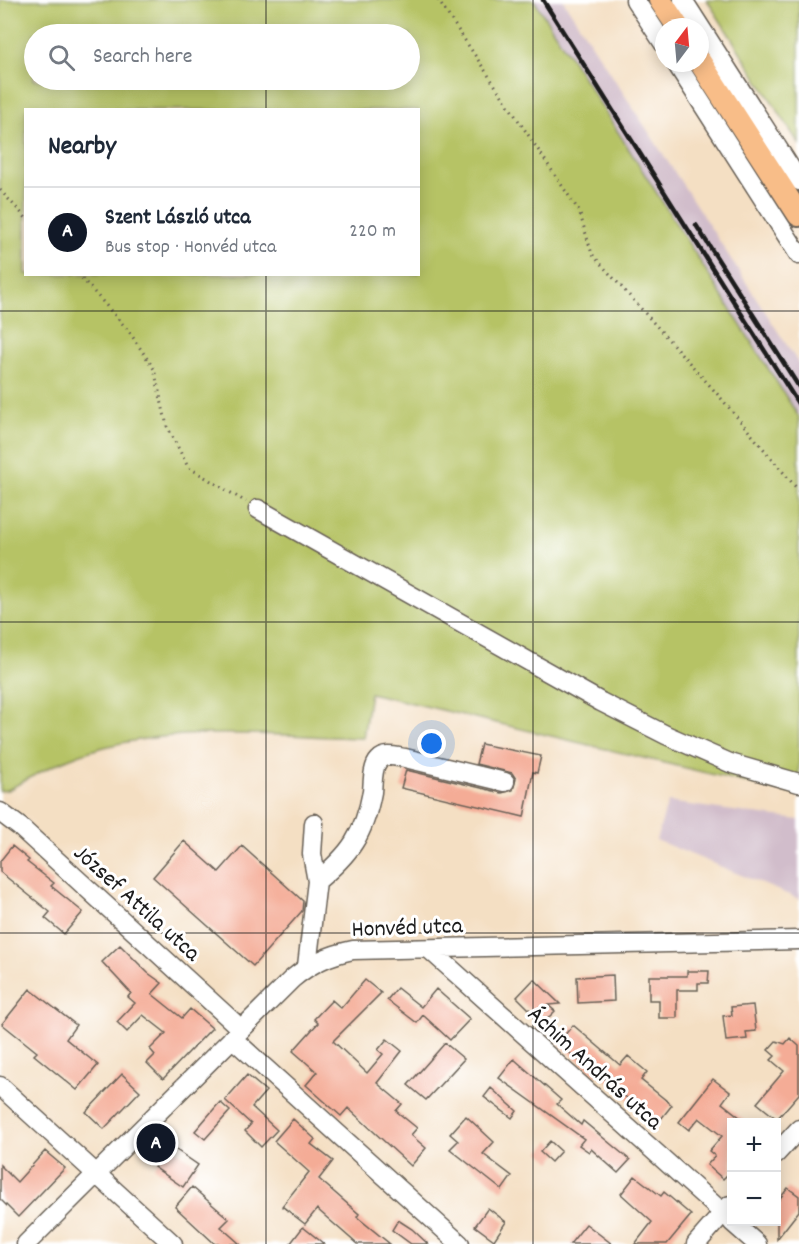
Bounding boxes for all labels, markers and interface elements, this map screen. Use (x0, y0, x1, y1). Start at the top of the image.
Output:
north arrow (655, 18, 709, 72)
search box (24, 24, 420, 90)
icon: search (45, 41, 78, 74)
text: Search here (93, 42, 192, 73)
text: Nearby (48, 129, 116, 166)
text: Szent László utca (105, 203, 251, 234)
text: A (62, 218, 73, 246)
text: 220 m (349, 218, 396, 246)
text: Bus stop · Honvéd utca (105, 234, 276, 262)
your location (417, 729, 446, 758)
street label: József Attila utca (65, 838, 208, 971)
street label: Honvéd utca (351, 910, 464, 948)
street label: Áchim András utca (519, 999, 670, 1140)
map controls (727, 1118, 781, 1226)
button: + (727, 1118, 781, 1172)
pin: A (136, 1120, 176, 1166)
button: − (727, 1172, 781, 1226)

